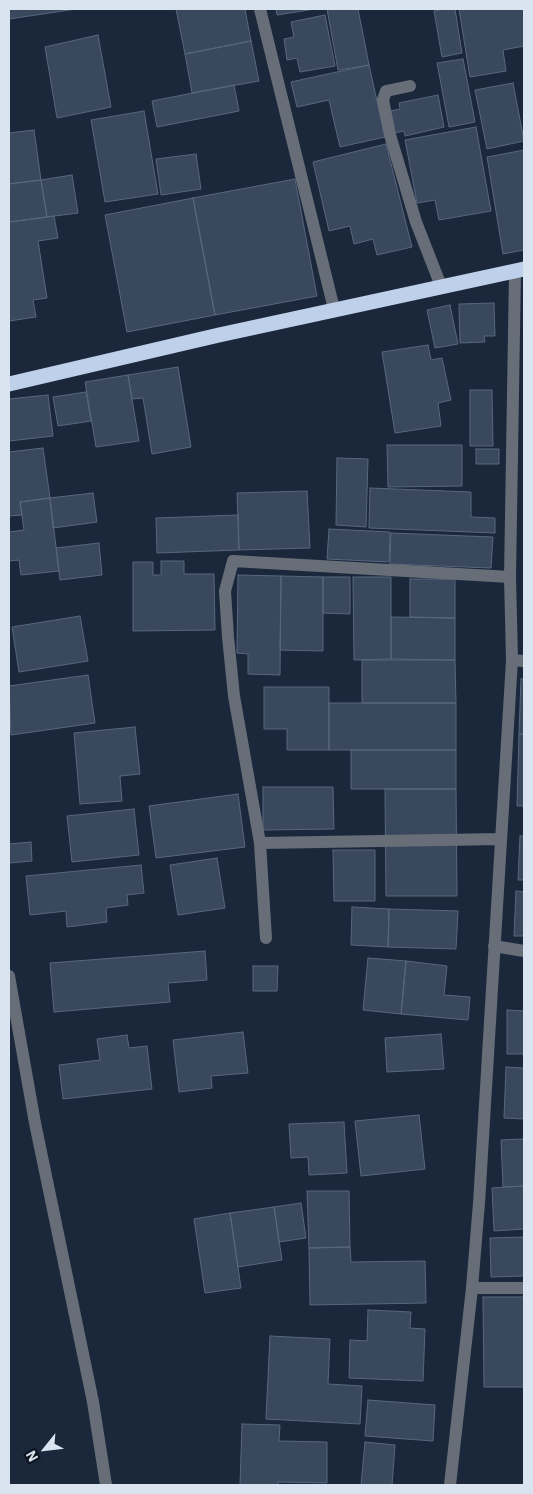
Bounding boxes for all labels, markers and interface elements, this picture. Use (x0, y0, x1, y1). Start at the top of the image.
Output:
north arrow (20, 1424, 70, 1474)
text: N (22, 1447, 42, 1465)

